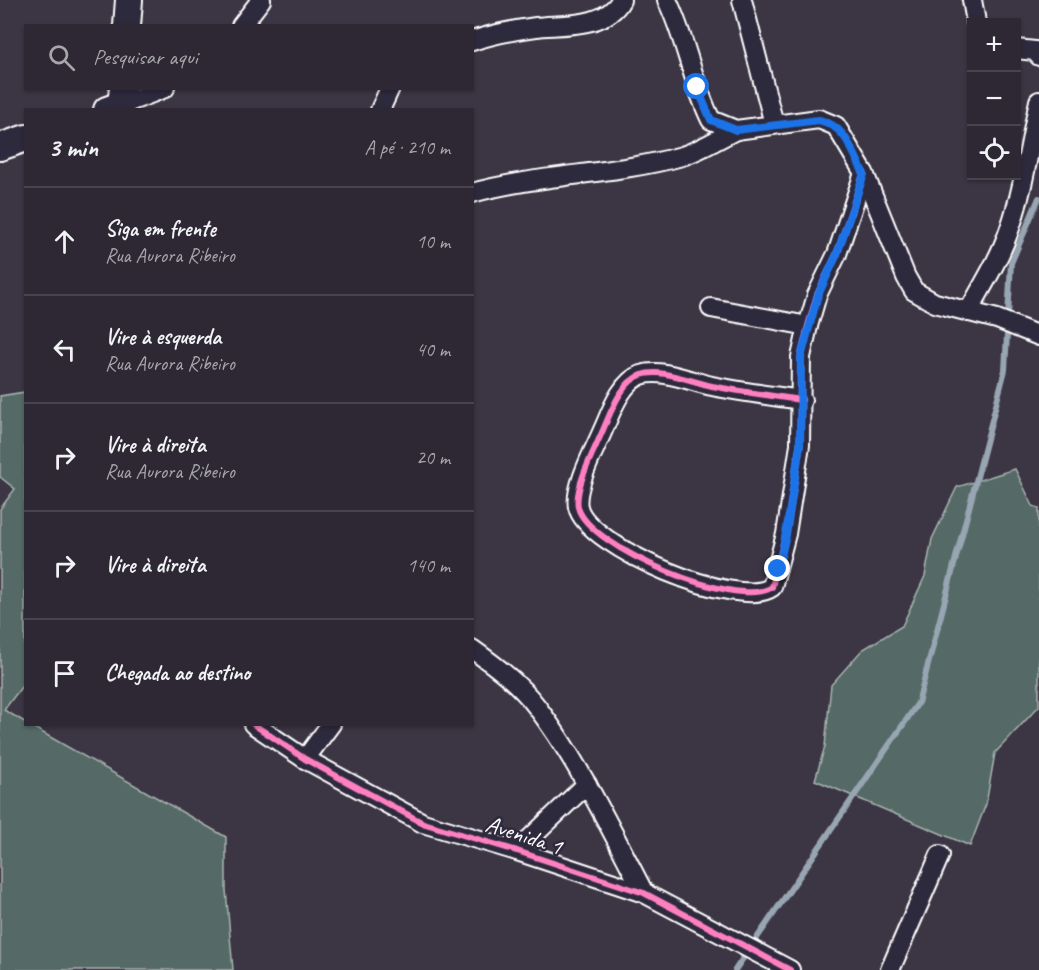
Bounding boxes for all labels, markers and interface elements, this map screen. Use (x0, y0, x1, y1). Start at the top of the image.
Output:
map controls (967, 18, 1021, 180)
button: + (967, 18, 1021, 72)
search box (24, 24, 474, 90)
icon: search (45, 41, 78, 74)
text: Pesquisar aqui (93, 43, 198, 71)
button: − (967, 72, 1021, 126)
route start (683, 73, 709, 99)
button: locate (967, 126, 1021, 180)
text: 3 min (48, 131, 98, 164)
text: A pé · 210 m (365, 135, 450, 160)
text: Siga em frente (105, 215, 216, 243)
icon: ahead (48, 225, 81, 258)
text: 10 m (416, 229, 450, 254)
text: Rua Aurora Ribeiro (105, 243, 235, 268)
text: Vire à esquerda (105, 323, 221, 351)
icon: left (48, 333, 81, 366)
text: 40 m (416, 337, 450, 362)
text: Rua Aurora Ribeiro (105, 351, 235, 376)
text: Vire à direita (105, 431, 205, 459)
icon: right (48, 441, 81, 474)
text: 20 m (416, 445, 450, 470)
text: Rua Aurora Ribeiro (105, 459, 235, 484)
icon: right (48, 549, 81, 582)
text: Vire à direita (105, 551, 205, 579)
text: 140 m (407, 553, 450, 578)
route end (764, 555, 790, 581)
icon: arrive (48, 657, 81, 690)
text: Chegada ao destino (105, 659, 250, 687)
street label: Avenida 1 (482, 809, 567, 862)

